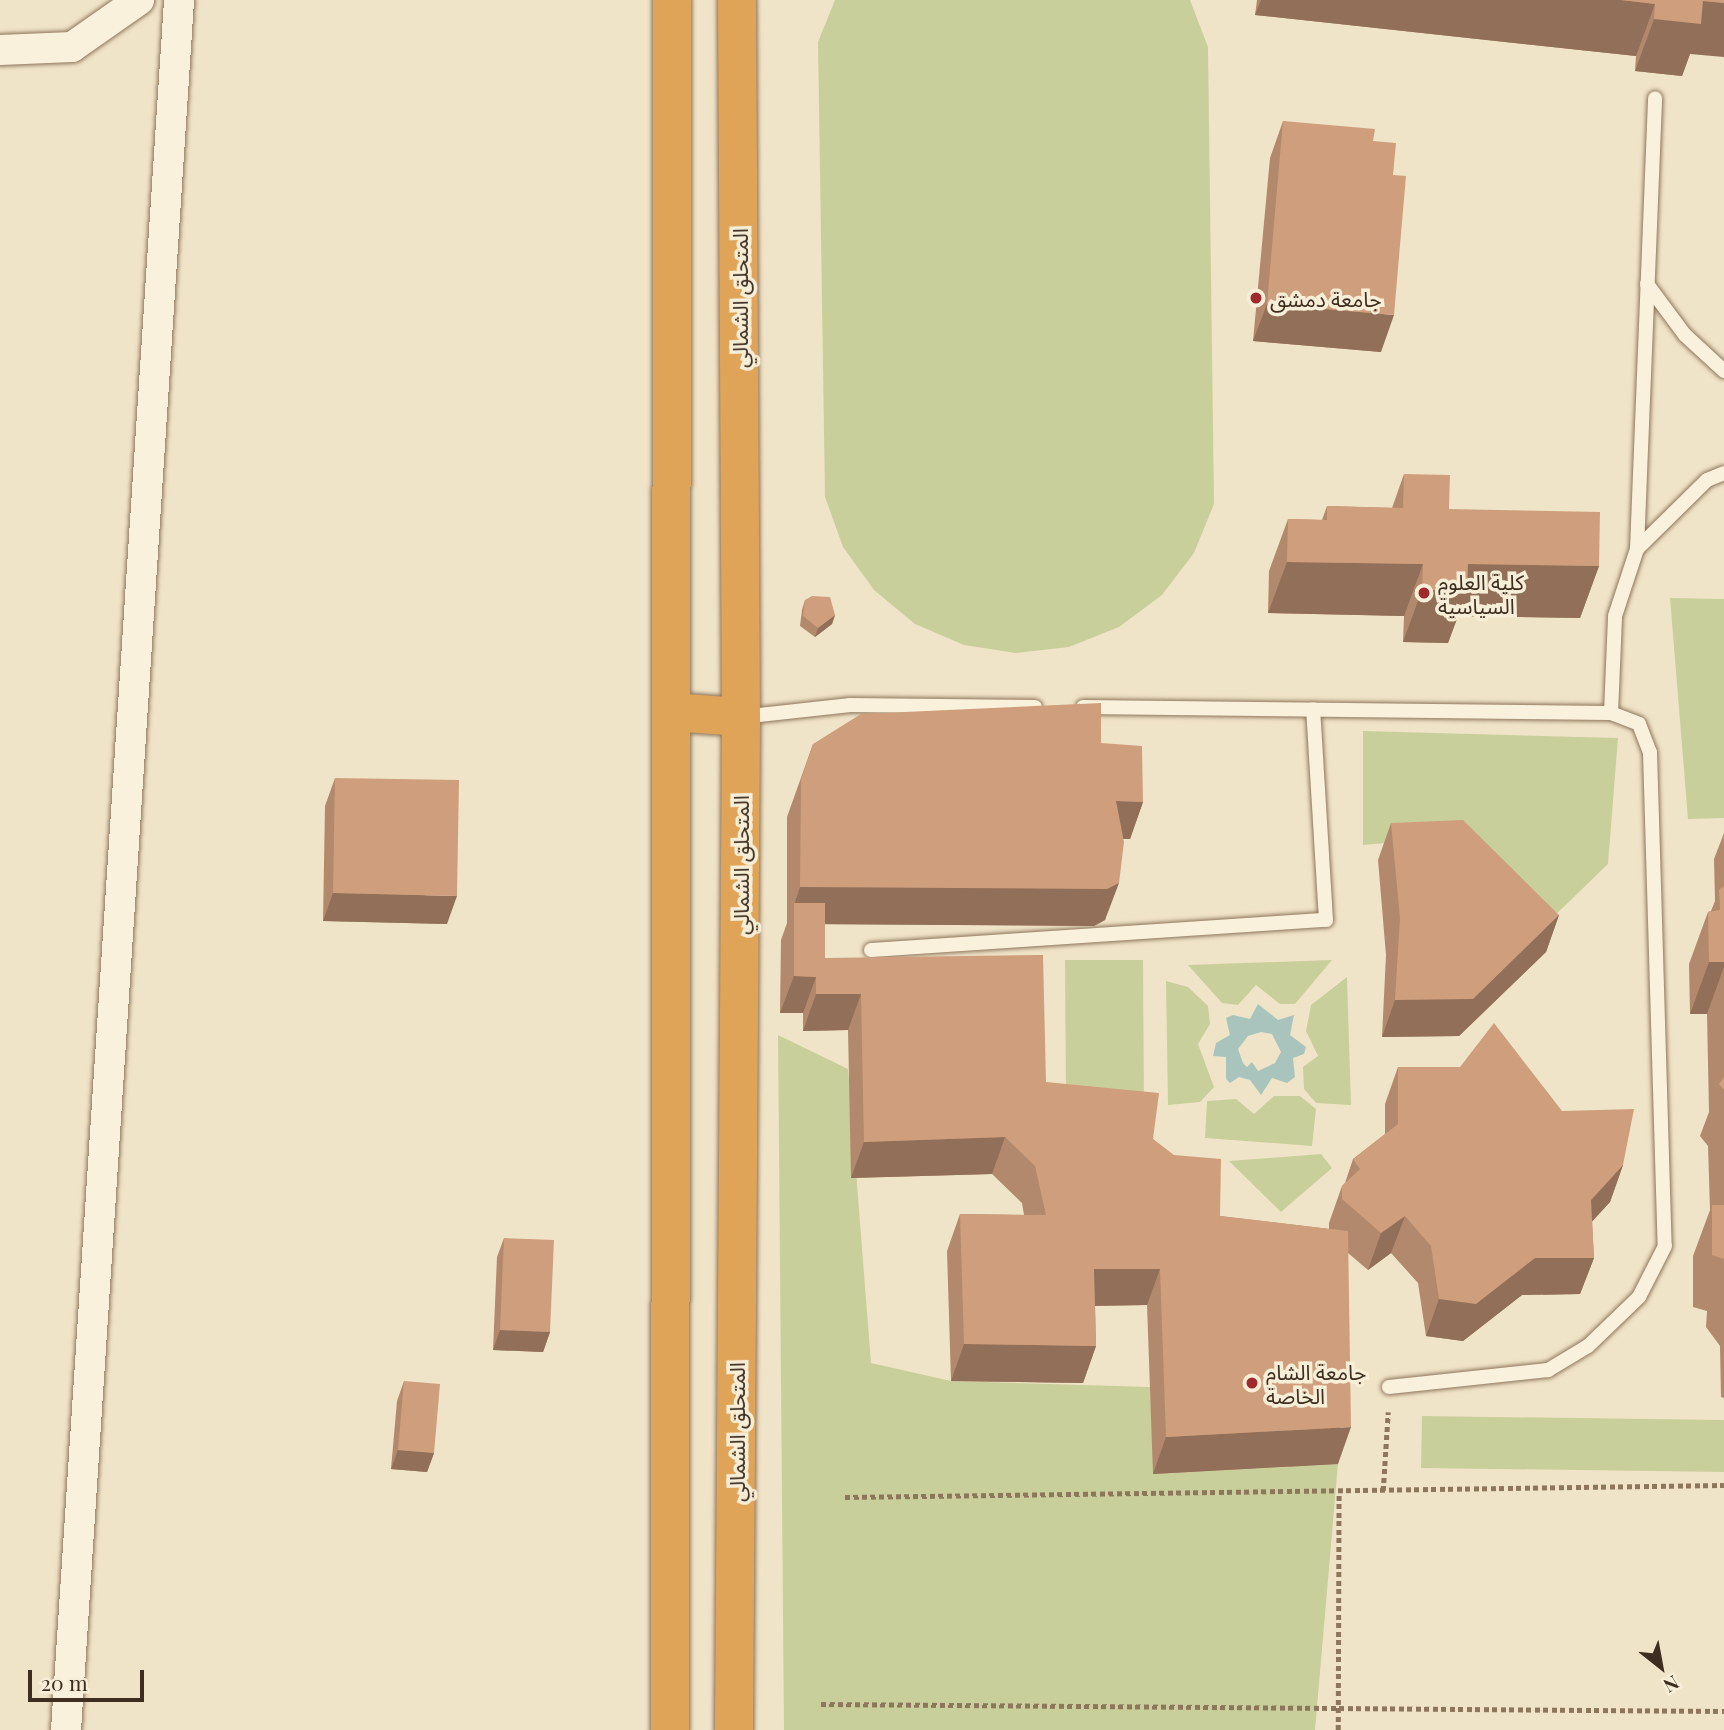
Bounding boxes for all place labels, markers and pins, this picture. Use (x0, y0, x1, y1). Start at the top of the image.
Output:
place label: جامعة دمشق (1270, 285, 1382, 311)
marker: جامعة دمشق (1248, 290, 1264, 306)
place label: كلية العلوم السياسية (1438, 568, 1524, 618)
marker: كلية العلوم السياسية (1416, 585, 1432, 601)
place label: جامعة الشام الخاصة (1266, 1358, 1366, 1408)
marker: جامعة الشام الخاصة (1244, 1375, 1260, 1391)

